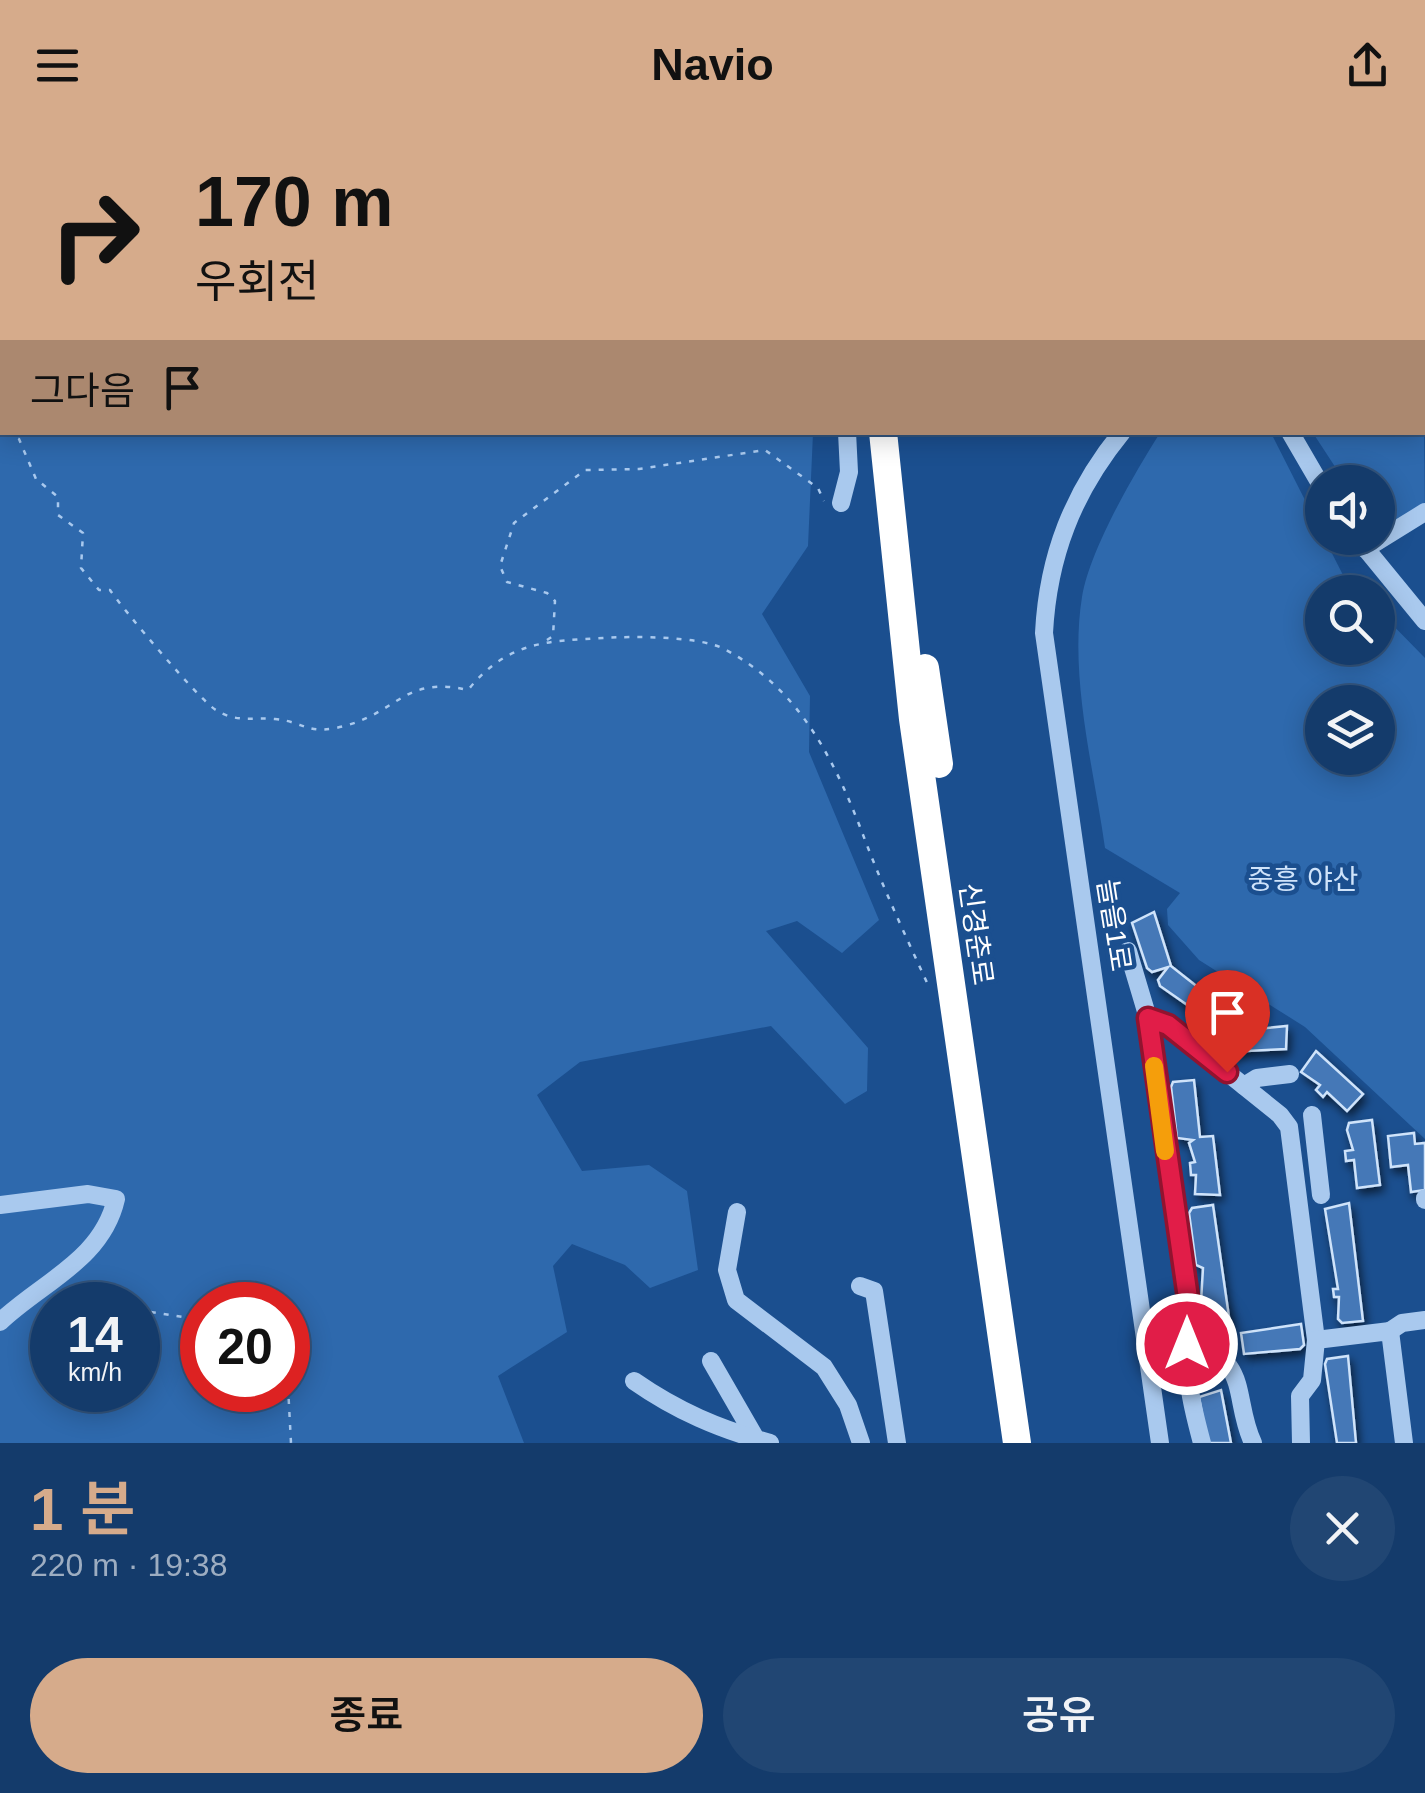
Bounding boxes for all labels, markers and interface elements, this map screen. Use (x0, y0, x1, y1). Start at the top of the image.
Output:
icon: menu (30, 38, 85, 93)
icon: share (1340, 38, 1395, 93)
text: Navio (651, 39, 774, 90)
text: 170 m (195, 163, 393, 241)
icon: right (30, 170, 160, 300)
text: 우회전 (195, 256, 319, 307)
icon: arrive (155, 360, 210, 415)
text: 그다음 (30, 370, 135, 412)
map controls (1305, 465, 1395, 775)
button: sound (1305, 465, 1395, 555)
button: search (1305, 575, 1395, 665)
button: layers (1305, 685, 1395, 775)
park label: 중흥 야산 (1248, 864, 1358, 895)
street label: 늘을1로 (1091, 877, 1137, 973)
street label: 신경춘로 (953, 881, 999, 987)
pin (1185, 970, 1270, 1073)
icon: arrive (1200, 985, 1255, 1040)
speed limit sign: 20 (180, 1282, 310, 1412)
position arrow (1135, 1292, 1239, 1396)
text: 14 (67, 1307, 123, 1363)
text: km/h (68, 1358, 122, 1386)
text: 1 분 (30, 1476, 135, 1543)
button: close (1290, 1476, 1395, 1581)
text: 220 m · 19:38 (30, 1547, 227, 1583)
button: 종료 (30, 1658, 703, 1773)
button: 공유 (723, 1658, 1395, 1773)

